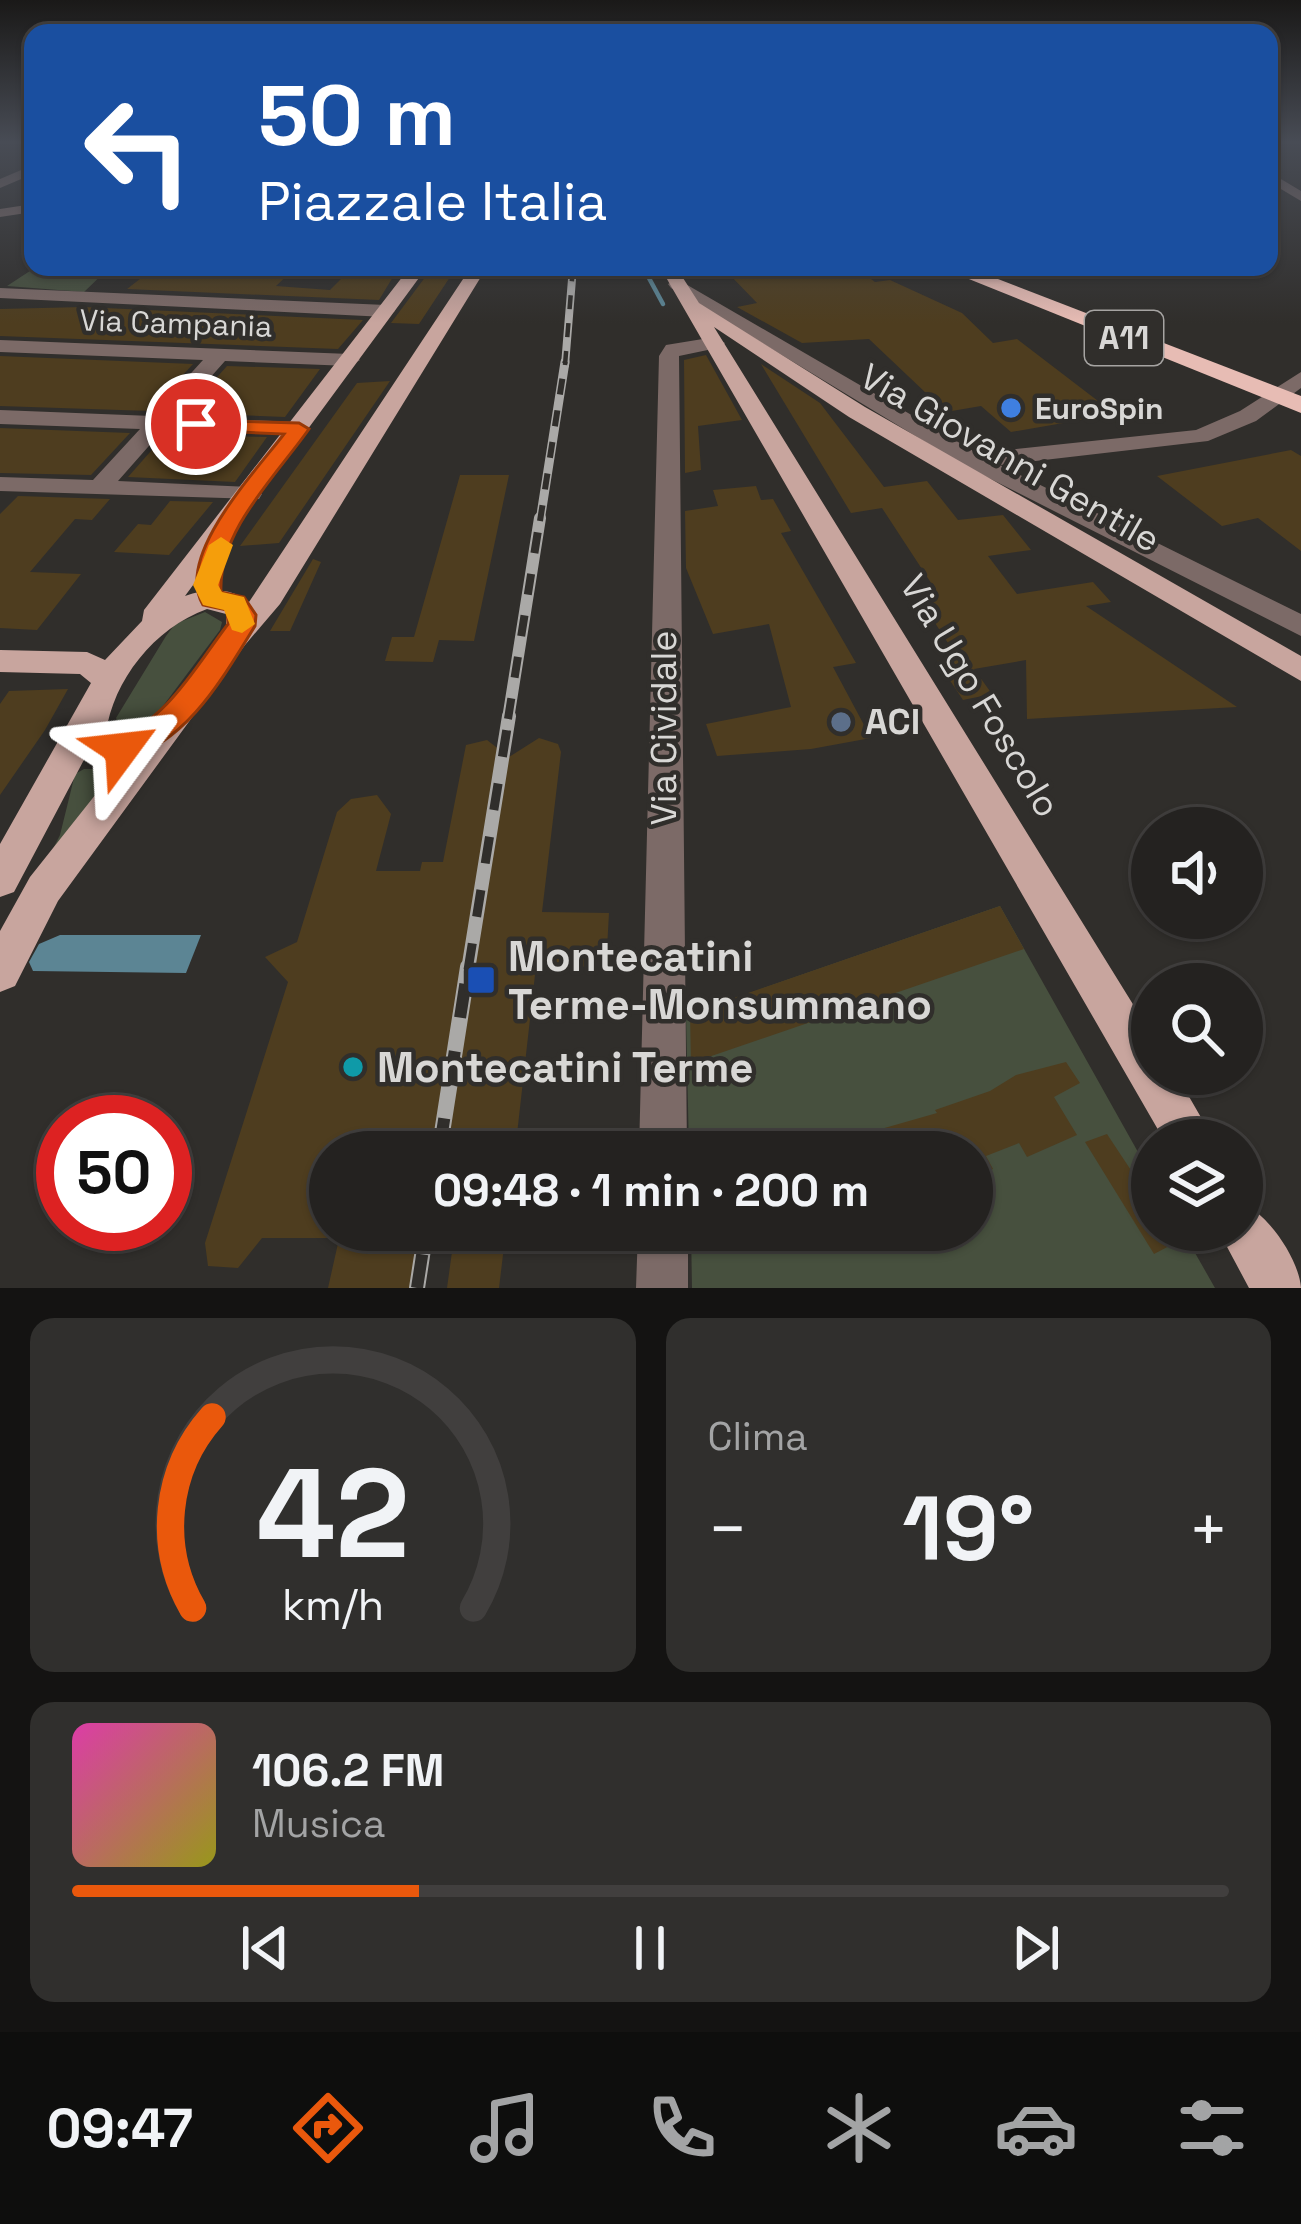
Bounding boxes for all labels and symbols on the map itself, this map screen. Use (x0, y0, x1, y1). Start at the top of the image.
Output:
street label: Via Campania (79, 300, 273, 346)
road number: A11 (1085, 311, 1163, 365)
street label: Via Giovanni Gentile (852, 353, 1168, 563)
pin (145, 373, 247, 475)
place label: EuroSpin (1035, 389, 1164, 428)
marker: EuroSpin (998, 395, 1024, 421)
street label: Via Ugo Foscolo (889, 566, 1071, 826)
street label: Via Cividale (641, 630, 687, 826)
position arrow (59, 686, 185, 812)
place label: ACI (865, 699, 920, 745)
marker: ACI (828, 709, 854, 735)
place label: Montecatini Terme-Monsummano (508, 930, 932, 1031)
marker: Montecatini Terme-Monsummano (465, 964, 497, 996)
place label: Montecatini Terme (377, 1041, 754, 1094)
marker: Montecatini Terme (340, 1054, 366, 1080)
speed limit sign: 50 (36, 1095, 192, 1251)

